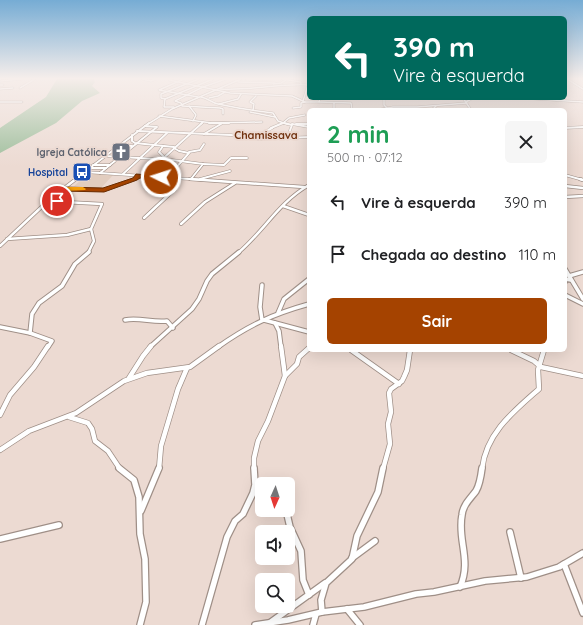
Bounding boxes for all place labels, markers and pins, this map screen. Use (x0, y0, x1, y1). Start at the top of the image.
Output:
church icon: Igreja Católica (110, 141, 132, 163)
place label: Igreja Católica (37, 146, 107, 159)
bus stop icon: Hospital (71, 161, 93, 183)
place label: Hospital (28, 166, 68, 179)
pin (40, 184, 74, 218)

